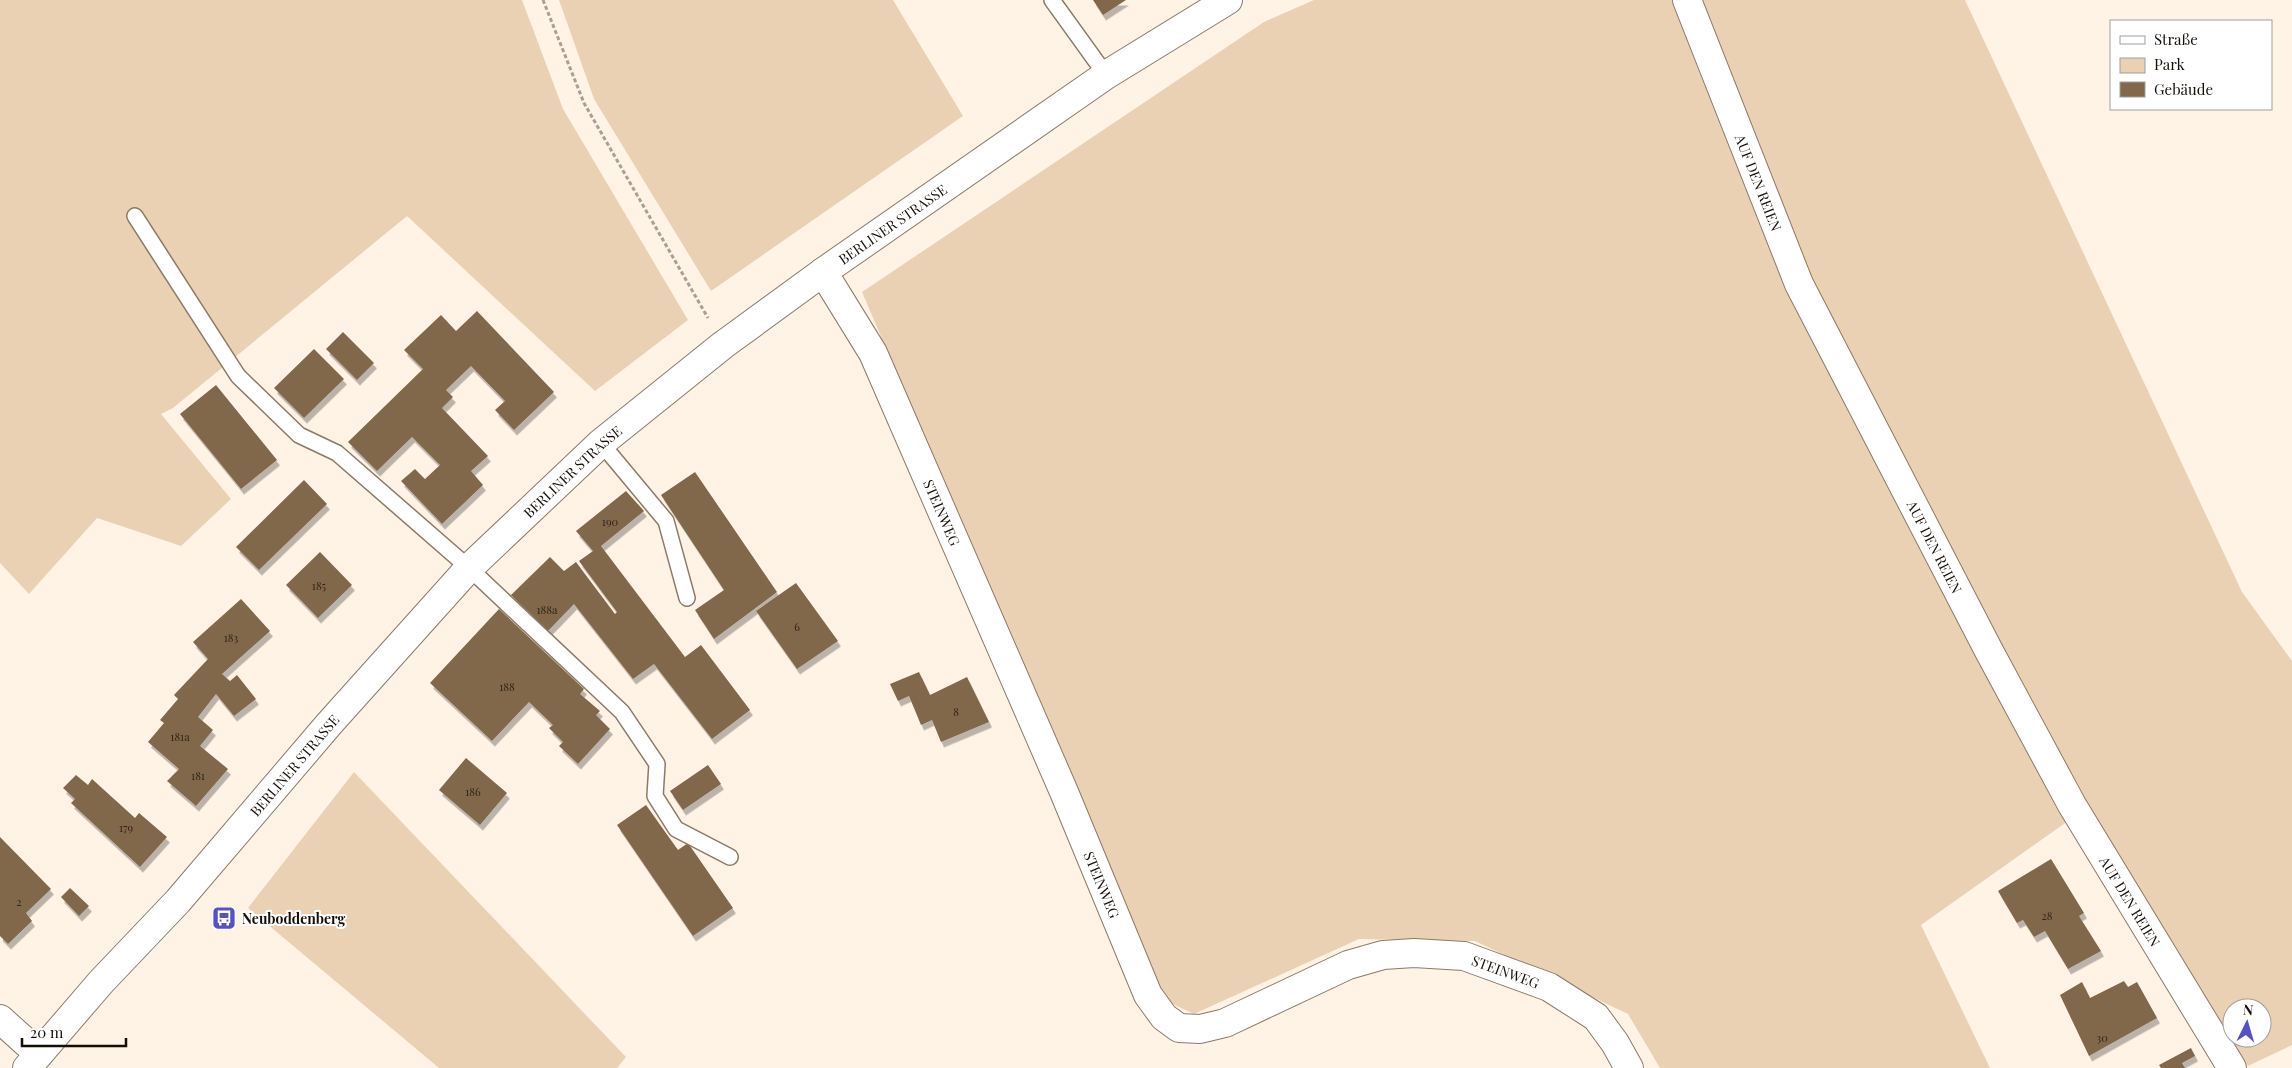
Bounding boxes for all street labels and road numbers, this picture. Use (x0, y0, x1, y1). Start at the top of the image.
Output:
street label: AUF DEN REIEN (1731, 130, 1787, 233)
street label: BERLINER STRASSE (834, 179, 950, 268)
street label: BERLINER STRASSE (519, 421, 625, 522)
street label: STEINWEG (920, 476, 965, 549)
street label: AUF DEN REIEN (1903, 496, 1967, 596)
street label: BERLINER STRASSE (245, 710, 343, 820)
street label: STEINWEG (1080, 848, 1125, 921)
street label: AUF DEN REIEN (2095, 852, 2165, 950)
street label: STEINWEG (1469, 950, 1542, 992)

